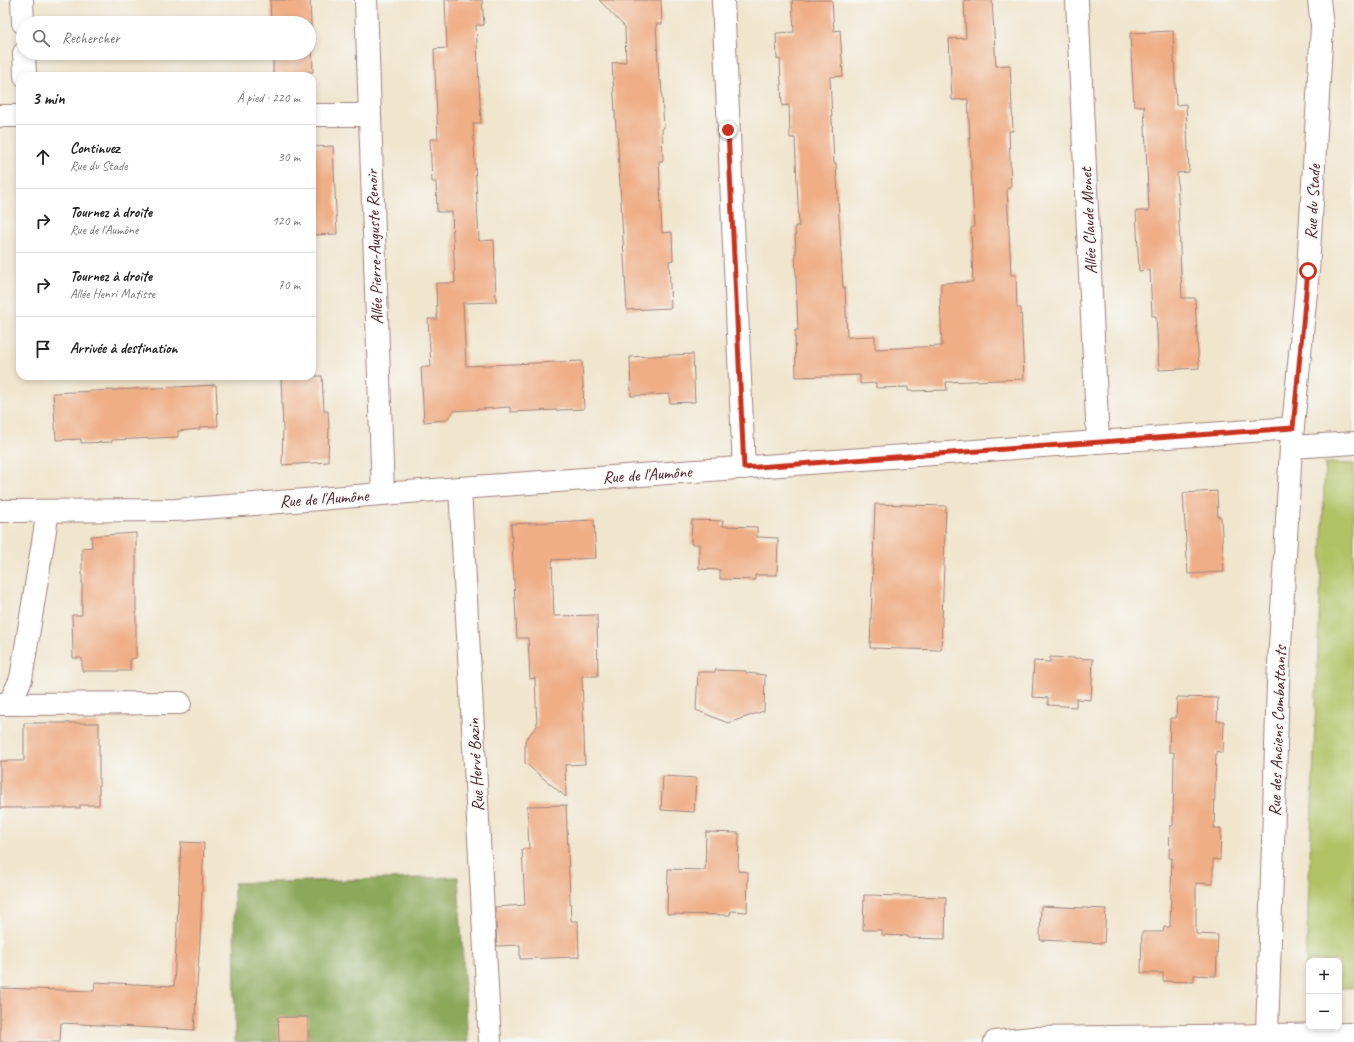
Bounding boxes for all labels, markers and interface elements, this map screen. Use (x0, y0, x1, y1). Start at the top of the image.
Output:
search box (16, 16, 316, 60)
icon: search (30, 27, 52, 49)
text: Rechercher (62, 29, 120, 48)
text: 3 min (32, 88, 65, 109)
text: À pied · 220 m (237, 90, 300, 106)
route end (719, 121, 737, 139)
text: Continuez (70, 139, 120, 158)
icon: ahead (32, 146, 54, 168)
text: 30 m (278, 149, 300, 165)
text: Rue du Stade (70, 158, 127, 174)
street label: Rue du Stade (1300, 162, 1325, 240)
street label: Allée Claude Monet (1075, 165, 1102, 275)
street label: Allée Pierre-Auguste Renoir (361, 167, 388, 325)
text: Tournez à droite (70, 203, 152, 222)
icon: right (32, 210, 54, 232)
text: 120 m (272, 213, 300, 229)
text: Rue de l'Aumône (70, 222, 138, 238)
route start (1299, 262, 1317, 280)
text: Tournez à droite (70, 267, 152, 286)
icon: right (32, 274, 54, 296)
text: 70 m (278, 277, 300, 293)
text: Allée Henri Matisse (70, 286, 155, 302)
icon: arrive (32, 338, 54, 360)
text: Arrivée à destination (70, 339, 178, 358)
street label: Rue de l'Aumône (602, 461, 694, 488)
street label: Rue de l'Aumône (279, 485, 371, 512)
street label: Rue des Anciens Combattants (1264, 643, 1291, 817)
street label: Rue Hervé Bazin (463, 717, 488, 812)
map controls (1306, 958, 1342, 1030)
button: + (1306, 958, 1342, 994)
button: − (1306, 994, 1342, 1030)

